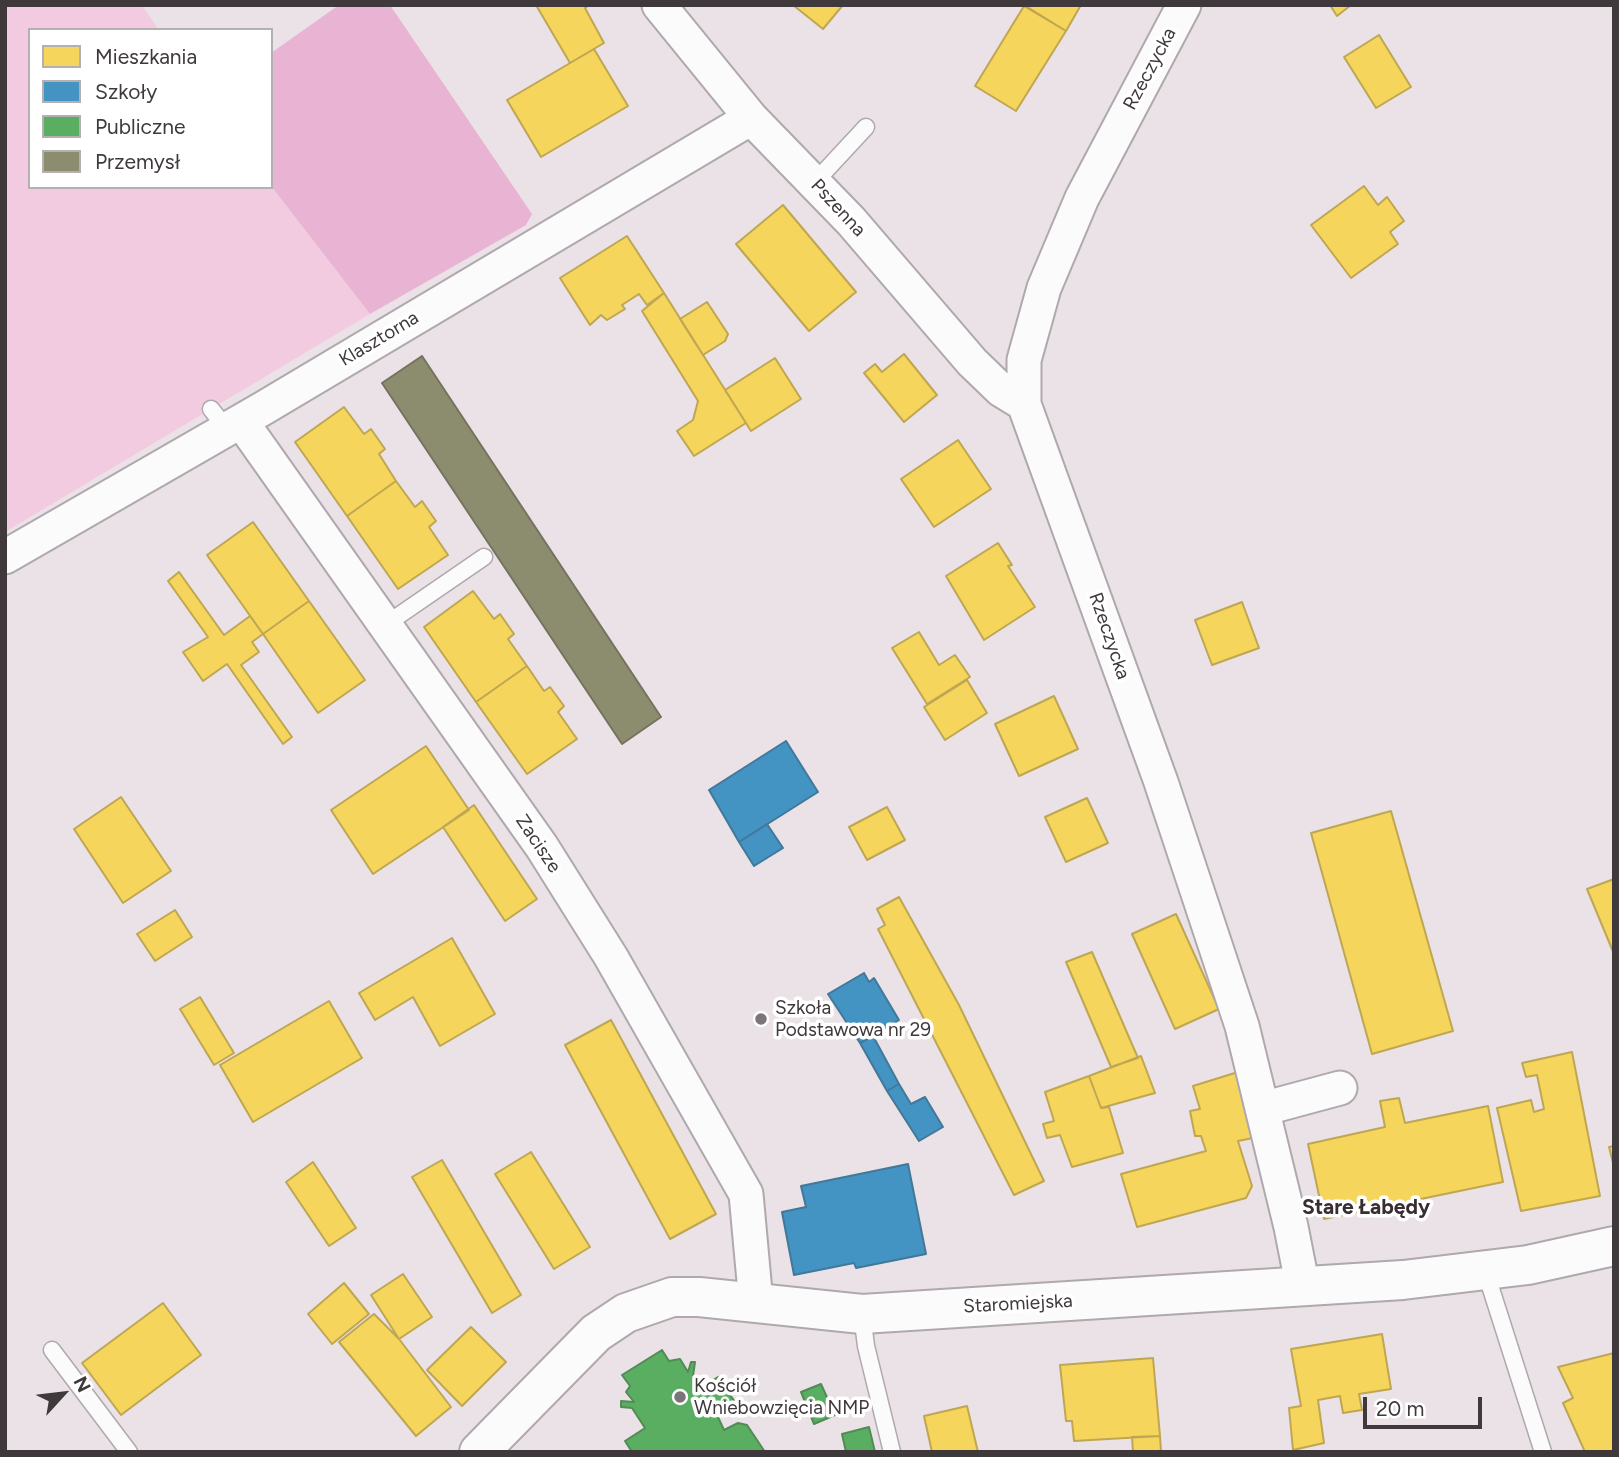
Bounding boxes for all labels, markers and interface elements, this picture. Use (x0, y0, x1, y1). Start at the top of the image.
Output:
street label: Rzeczycka (1119, 24, 1181, 114)
legend (28, 28, 273, 189)
text: Mieszkania (95, 44, 197, 69)
text: Szkoły (95, 79, 157, 104)
text: Publiczne (95, 114, 185, 139)
text: Przemysł (95, 149, 180, 174)
street label: Pszenna (806, 174, 870, 242)
street label: Klasztorna (335, 306, 423, 372)
street label: Rzeczycka (1084, 590, 1134, 682)
street label: Zacisze (510, 811, 566, 877)
place label: Szkoła Podstawowa nr 29 (775, 997, 931, 1041)
marker: Szkoła Podstawowa nr 29 (753, 1011, 769, 1027)
district label: Stare Łabędy (1302, 1195, 1430, 1221)
street label: Staromiejska (963, 1290, 1073, 1318)
north arrow (28, 1359, 98, 1429)
text: N (69, 1372, 96, 1396)
place label: Kościół Wniebowzięcia NMP (694, 1375, 869, 1419)
scale bar (1367, 1384, 1486, 1428)
marker: Kościół Wniebowzięcia NMP (672, 1389, 688, 1405)
text: 20 m (1376, 1396, 1424, 1421)

